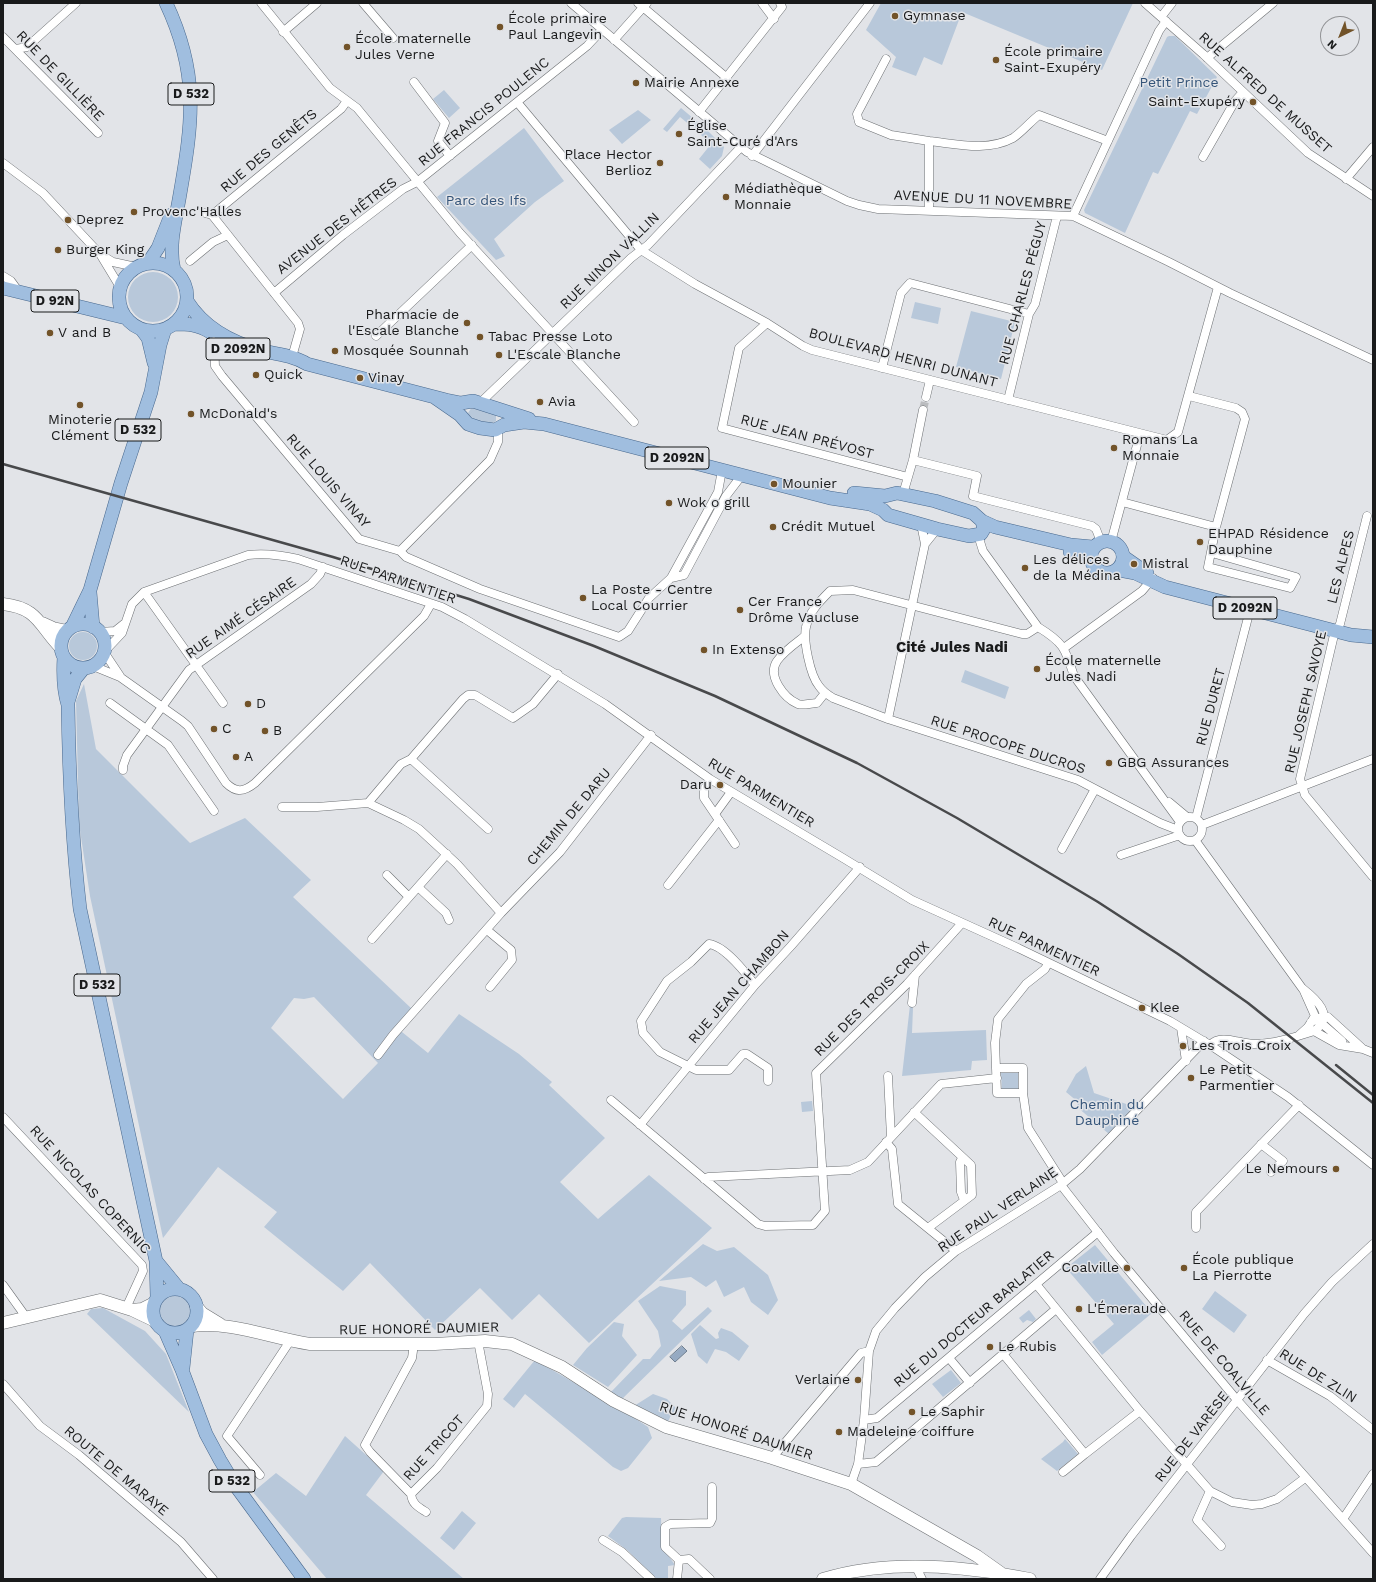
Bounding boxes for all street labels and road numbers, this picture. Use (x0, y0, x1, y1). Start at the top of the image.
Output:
street label: RUE DE GILLIÈRE (13, 27, 107, 125)
street label: RUE ALFRED DE MUSSET (1195, 29, 1335, 157)
street label: RUE FRANCIS POULENC (415, 54, 553, 170)
road number: D 532 (168, 83, 214, 105)
street label: RUE DES GENÊTS (217, 106, 321, 196)
street label: AVENUE DES HÊTRES (274, 174, 400, 278)
street label: AVENUE DU 11 NOVEMBRE (893, 187, 1073, 213)
street label: RUE NINON VALLIN (557, 209, 663, 313)
street label: RUE CHARLES PÉGUY (996, 219, 1050, 367)
road number: D 92N (31, 290, 79, 312)
street label: BOULEVARD HENRI DUNANT (807, 325, 999, 391)
road number: D 2092N (206, 338, 270, 360)
street label: RUE JEAN PRÉVOST (739, 411, 875, 463)
road number: D 532 (115, 419, 161, 441)
street label: RUE LOUIS VINAY (283, 431, 373, 531)
road number: D 2092N (645, 447, 709, 469)
street label: LES ALPES (1324, 529, 1358, 605)
street label: RUE PARMENTIER (338, 552, 458, 608)
street label: RUE AIMÉ CÉSAIRE (183, 574, 299, 662)
road number: D 2092N (1213, 597, 1277, 619)
street label: RUE JOSEPH SAVOYE (1281, 629, 1331, 775)
street label: RUE DURET (1193, 666, 1229, 748)
street label: RUE PROCOPE DUCROS (928, 712, 1088, 778)
street label: RUE PARMENTIER (705, 755, 817, 831)
street label: CHEMIN DE DARU (523, 765, 615, 869)
street label: RUE PARMENTIER (985, 914, 1103, 980)
street label: RUE JEAN CHAMBON (685, 927, 793, 1047)
street label: RUE DES TROIS-CROIX (811, 938, 933, 1060)
road number: D 532 (74, 974, 120, 996)
street label: RUE NICOLAS COPERNIC (26, 1122, 154, 1258)
street label: RUE PAUL VERLAINE (935, 1164, 1061, 1256)
street label: RUE DU DOCTEUR BARLATIER (890, 1247, 1058, 1391)
street label: RUE DE COALVILLE (1175, 1307, 1273, 1419)
street label: RUE HONORÉ DAUMIER (339, 1319, 499, 1339)
street label: RUE DE ZLIN (1276, 1345, 1360, 1407)
street label: RUE DE VARÈSE (1151, 1388, 1233, 1486)
street label: RUE HONORÉ DAUMIER (657, 1398, 815, 1464)
street label: RUE TRICOT (400, 1412, 468, 1484)
street label: ROUTE DE MARAYE (60, 1422, 172, 1520)
road number: D 532 (209, 1470, 255, 1492)

